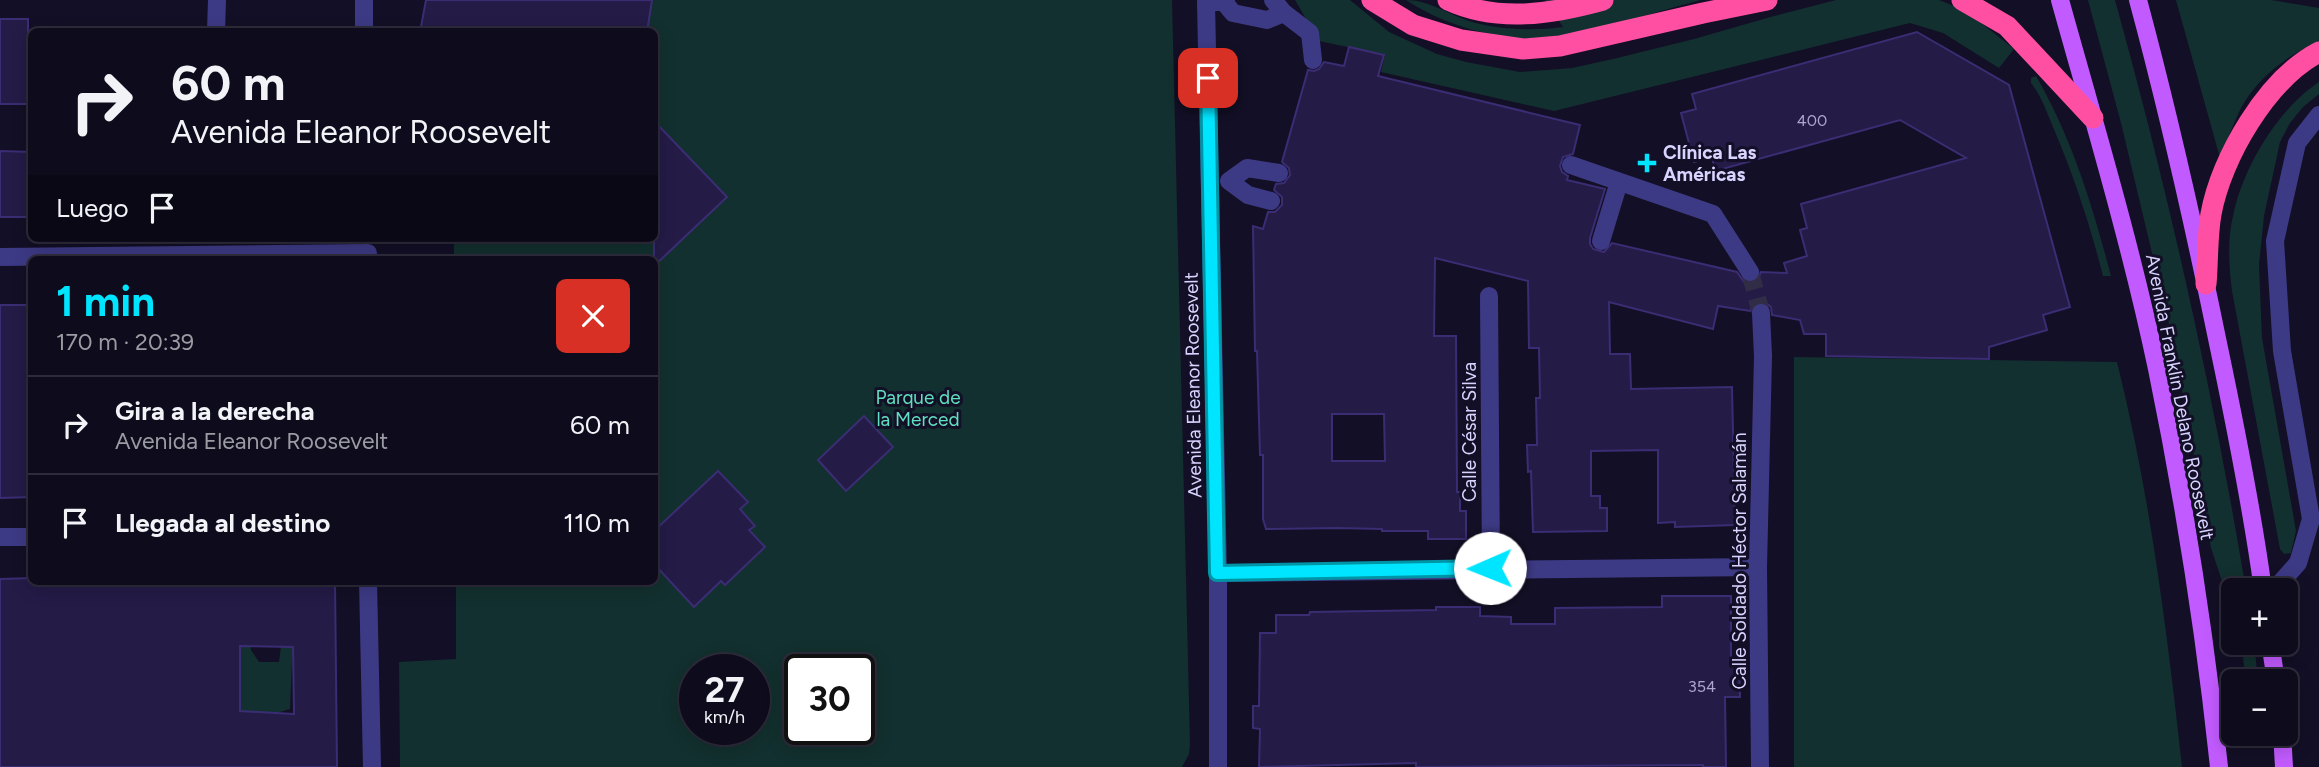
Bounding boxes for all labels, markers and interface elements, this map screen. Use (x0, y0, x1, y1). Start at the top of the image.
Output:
pin (1178, 48, 1238, 108)
text: 60 m (171, 53, 286, 112)
icon: right (56, 56, 147, 147)
icon: arrive (1189, 59, 1227, 97)
house number: 400 (1797, 111, 1827, 130)
text: Avenida Eleanor Roosevelt (171, 113, 551, 151)
place label: Clínica Las Américas (1663, 141, 1757, 186)
marker: Clínica Las Américas (1637, 153, 1657, 173)
icon: arrive (143, 189, 181, 227)
text: Luego (56, 192, 129, 224)
street label: Avenida Franklin Delano Roosevelt (2141, 252, 2219, 542)
street label: Avenida Eleanor Roosevelt (1180, 272, 1206, 498)
text: 1 min (56, 276, 155, 327)
button: close (556, 279, 630, 353)
text: 170 m · 20:39 (56, 328, 194, 356)
street label: Calle César Silva (1458, 362, 1481, 502)
park label: Parque de la Merced (875, 386, 961, 431)
text: Gira a la derecha (115, 395, 315, 427)
icon: right (56, 406, 94, 444)
text: 60 m (570, 409, 630, 441)
text: Avenida Eleanor Roosevelt (115, 427, 388, 455)
street label: Calle Soldado Héctor Salamán (1728, 432, 1751, 690)
icon: arrive (56, 504, 94, 542)
text: Llegada al destino (115, 507, 330, 539)
text: 110 m (563, 507, 630, 539)
position arrow (1453, 531, 1527, 605)
map controls (2221, 578, 2298, 746)
button: + (2221, 578, 2298, 655)
speed limit sign: 30 (784, 654, 875, 745)
text: 27 (705, 669, 744, 711)
button: − (2221, 669, 2298, 746)
house number: 354 (1688, 677, 1716, 696)
text: km/h (704, 706, 745, 728)

